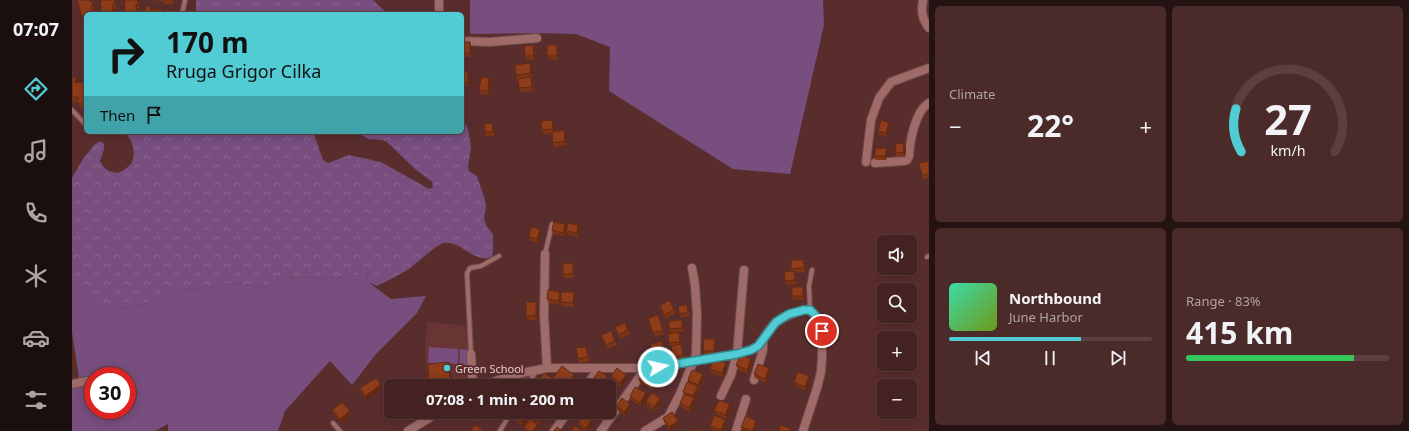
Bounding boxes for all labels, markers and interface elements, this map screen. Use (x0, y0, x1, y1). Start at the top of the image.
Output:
text: 07:07 (13, 17, 59, 41)
text: 170 m (166, 23, 249, 61)
icon: right (100, 28, 152, 80)
text: Rruga Grigor Cilka (166, 59, 321, 83)
icon: directions (22, 75, 50, 103)
text: Climate (949, 85, 995, 103)
text: 27 (1264, 91, 1311, 147)
icon: arrive (143, 104, 165, 126)
text: Then (100, 105, 135, 125)
text: 22° (1027, 105, 1074, 146)
text: − (949, 111, 962, 141)
text: + (1139, 111, 1152, 141)
icon: music (22, 137, 50, 165)
text: km/h (1270, 140, 1305, 159)
icon: phone (22, 199, 50, 227)
map controls (877, 235, 917, 419)
button: sound (877, 235, 917, 275)
icon: climate (22, 262, 50, 290)
button: search (877, 283, 917, 323)
text: Northbound (1009, 288, 1101, 308)
text: Range · 83% (1186, 292, 1261, 310)
text: June Harbor (1009, 308, 1083, 326)
text: 415 km (1186, 312, 1293, 353)
pin (805, 314, 839, 348)
icon: arrive (811, 320, 833, 342)
icon: car (22, 324, 50, 352)
button: + (877, 331, 917, 371)
position arrow (637, 346, 679, 388)
icon: previous (972, 347, 994, 369)
icon: pause (1039, 347, 1061, 369)
icon: next (1107, 347, 1129, 369)
place label: Green School (455, 361, 524, 376)
marker: Green School (442, 363, 452, 373)
speed limit sign: 30 (84, 367, 136, 419)
button: − (877, 379, 917, 419)
icon: filters (22, 386, 50, 414)
text: 07:08 · 1 min · 200 m (426, 389, 574, 409)

